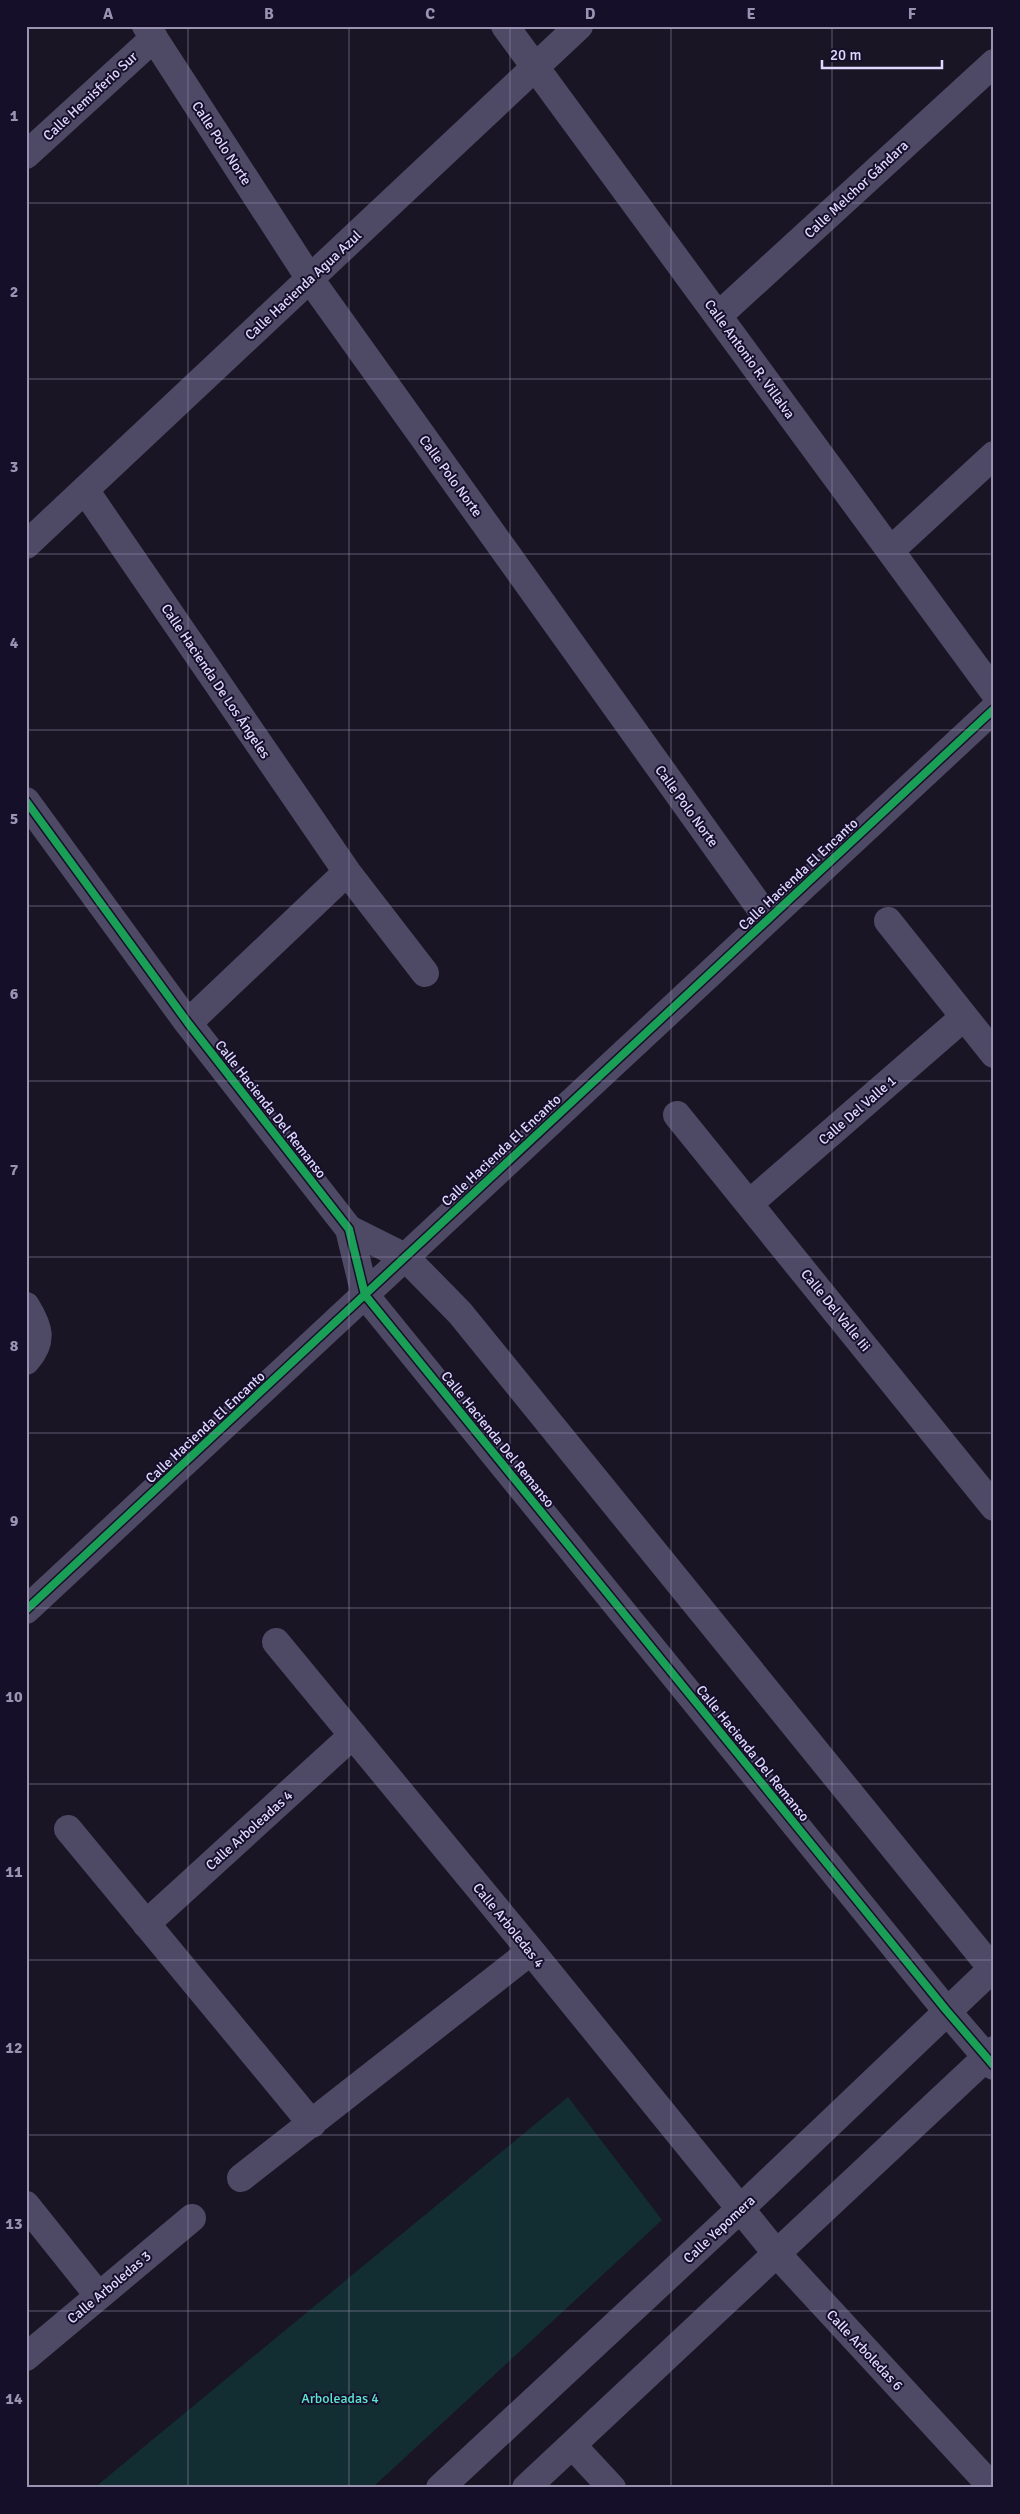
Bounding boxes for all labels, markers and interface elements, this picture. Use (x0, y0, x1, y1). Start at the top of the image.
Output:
text: A (103, 4, 114, 24)
text: B (264, 4, 274, 24)
text: C (425, 4, 435, 24)
text: D (585, 4, 596, 24)
text: E (746, 4, 756, 24)
text: F (908, 4, 917, 24)
scale bar (822, 38, 942, 70)
text: 20 m (830, 46, 861, 64)
street label: Calle Hemisferio Sur (40, 48, 142, 144)
street label: Calle Polo Norte (188, 98, 255, 188)
text: 1 (10, 106, 19, 126)
street label: Calle Melchor Gándara (801, 137, 912, 242)
street label: Calle Hacienda Agua Azul (242, 227, 365, 344)
text: 2 (10, 282, 18, 302)
street label: Calle Antonio R. Villalva (701, 296, 799, 422)
street label: Calle Polo Norte (415, 432, 486, 520)
text: 3 (10, 457, 18, 477)
street label: Calle Hacienda De Los Ángeles (157, 601, 274, 762)
text: 4 (10, 633, 19, 653)
street label: Calle Polo Norte (651, 762, 722, 850)
text: 5 (10, 809, 18, 829)
street label: Calle Hacienda El Encanto (735, 815, 861, 934)
text: 6 (10, 984, 19, 1004)
street label: Calle Hacienda Del Remanso (211, 1037, 330, 1182)
street label: Calle Del Valle 1 (815, 1072, 899, 1149)
street label: Calle Hacienda El Encanto (438, 1091, 564, 1210)
text: 7 (10, 1160, 19, 1180)
street label: Calle Del Valle Iii (797, 1266, 874, 1355)
text: 8 (10, 1336, 19, 1356)
street label: Calle Hacienda El Encanto (142, 1368, 268, 1487)
street label: Calle Hacienda Del Remanso (437, 1368, 558, 1511)
text: 9 (10, 1511, 19, 1531)
street label: Calle Hacienda Del Remanso (692, 1682, 813, 1825)
text: 10 (5, 1687, 23, 1707)
street label: Calle Arboleadas 4 (202, 1787, 297, 1874)
text: 11 (5, 1862, 23, 1882)
street label: Calle Arboledas 4 (469, 1880, 548, 1971)
text: 12 (5, 2038, 23, 2058)
street label: Calle Yepomera (680, 2192, 759, 2267)
text: 13 (5, 2214, 23, 2234)
street label: Calle Arboledas 3 (64, 2247, 155, 2327)
street label: Calle Arboledas 6 (823, 2306, 906, 2394)
text: 14 (5, 2389, 23, 2409)
park label: Arboleadas 4 (301, 2390, 379, 2407)

